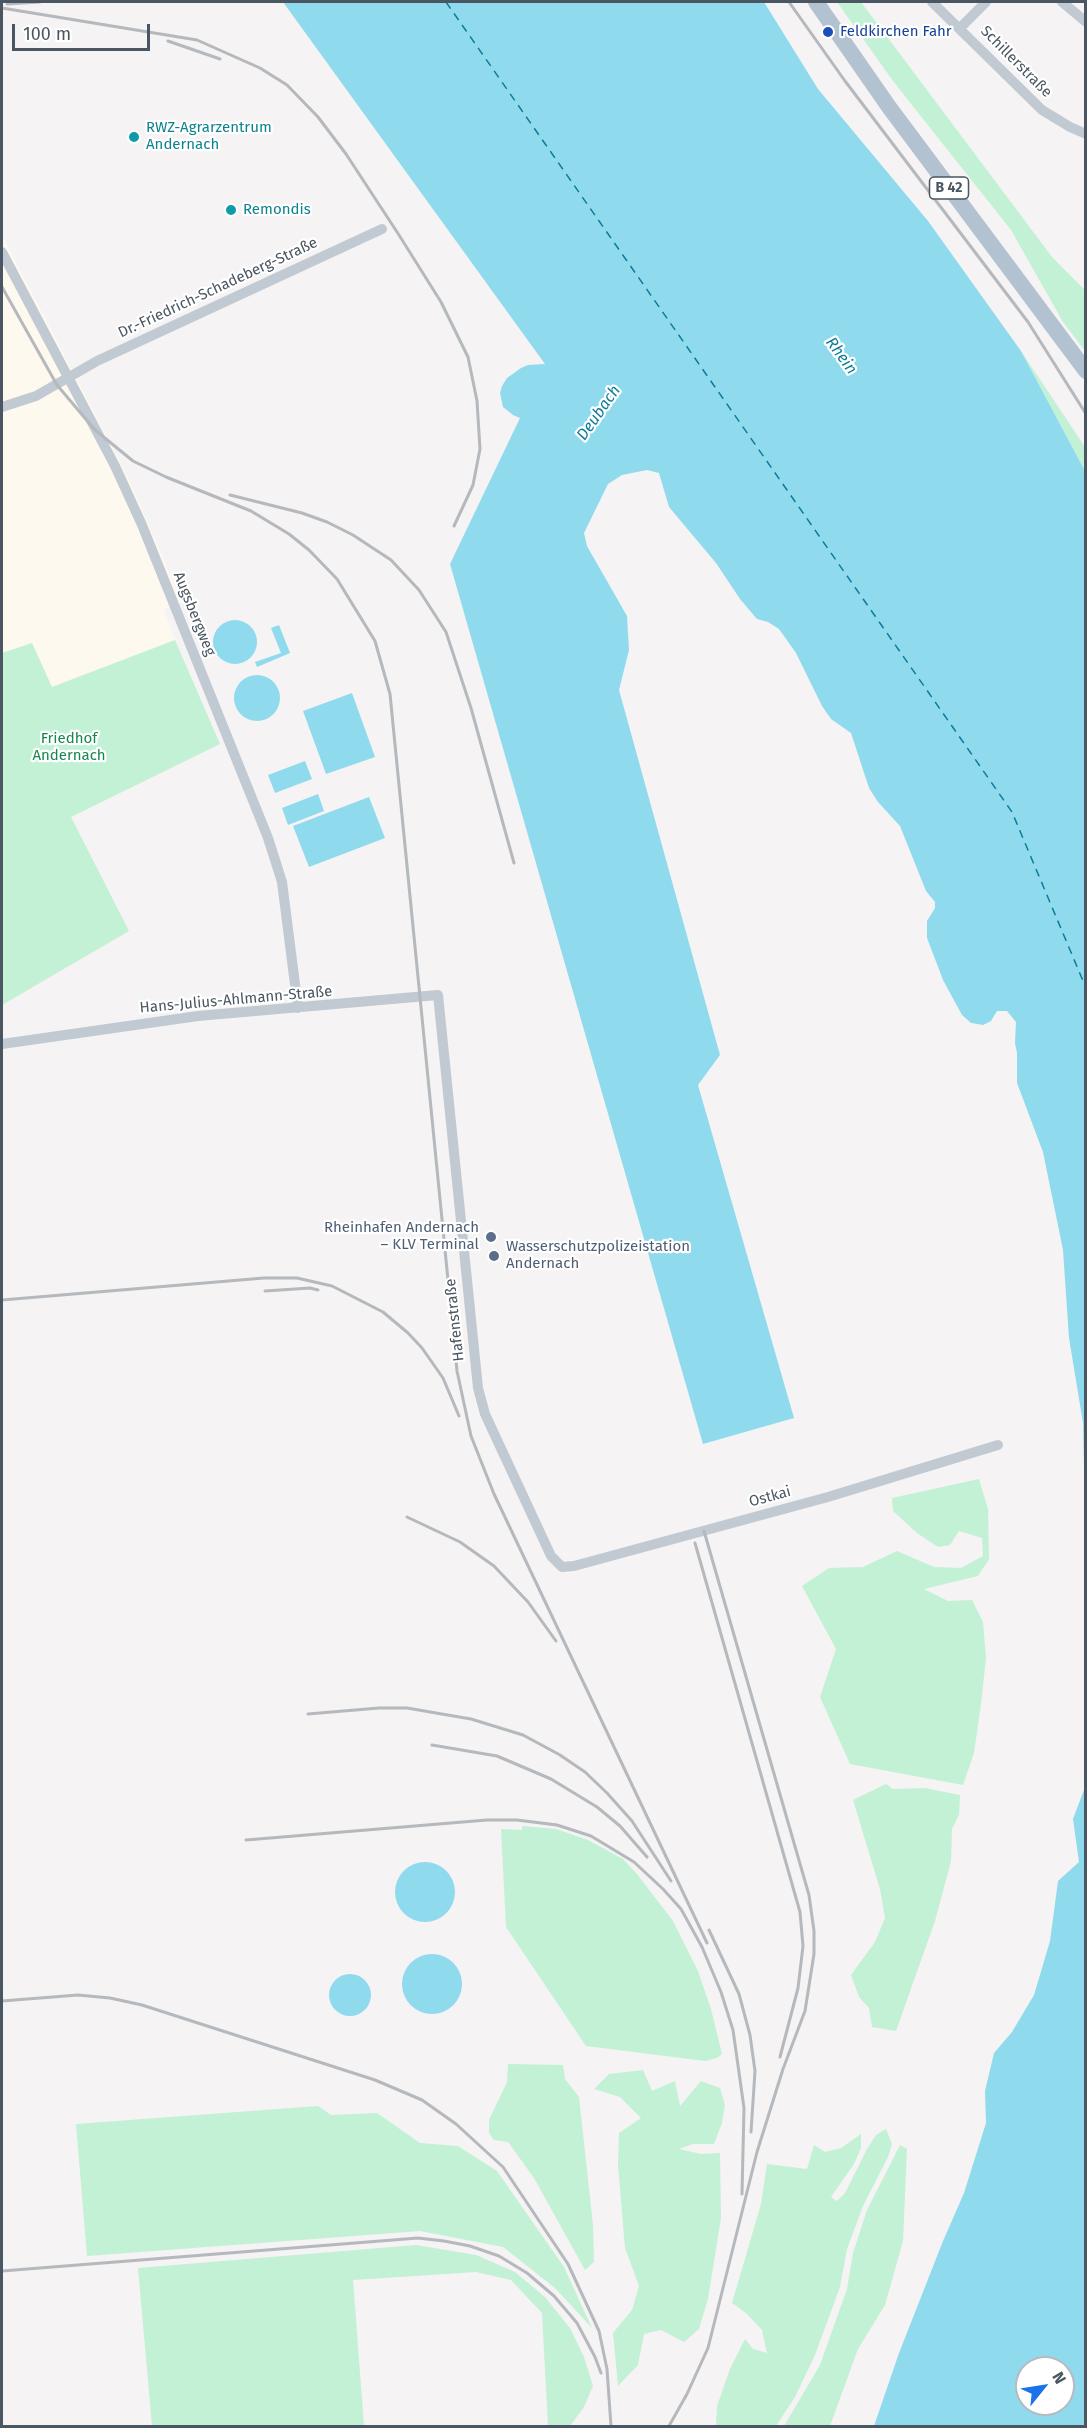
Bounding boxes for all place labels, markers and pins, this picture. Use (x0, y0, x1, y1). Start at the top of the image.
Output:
place label: Feldkirchen Fahr (840, 23, 952, 41)
marker: Feldkirchen Fahr (821, 25, 835, 39)
place label: RWZ-Agrarzentrum Andernach (146, 119, 272, 154)
marker: RWZ-Agrarzentrum Andernach (127, 130, 141, 144)
place label: Remondis (243, 201, 311, 219)
marker: Remondis (224, 203, 238, 217)
place label: Rheinhafen Andernach – KLV Terminal (324, 1219, 479, 1254)
marker: Rheinhafen Andernach – KLV Terminal (484, 1230, 498, 1244)
place label: Wasserschutzpolizeistation Andernach (506, 1238, 690, 1273)
marker: Wasserschutzpolizeistation Andernach (487, 1249, 501, 1263)

